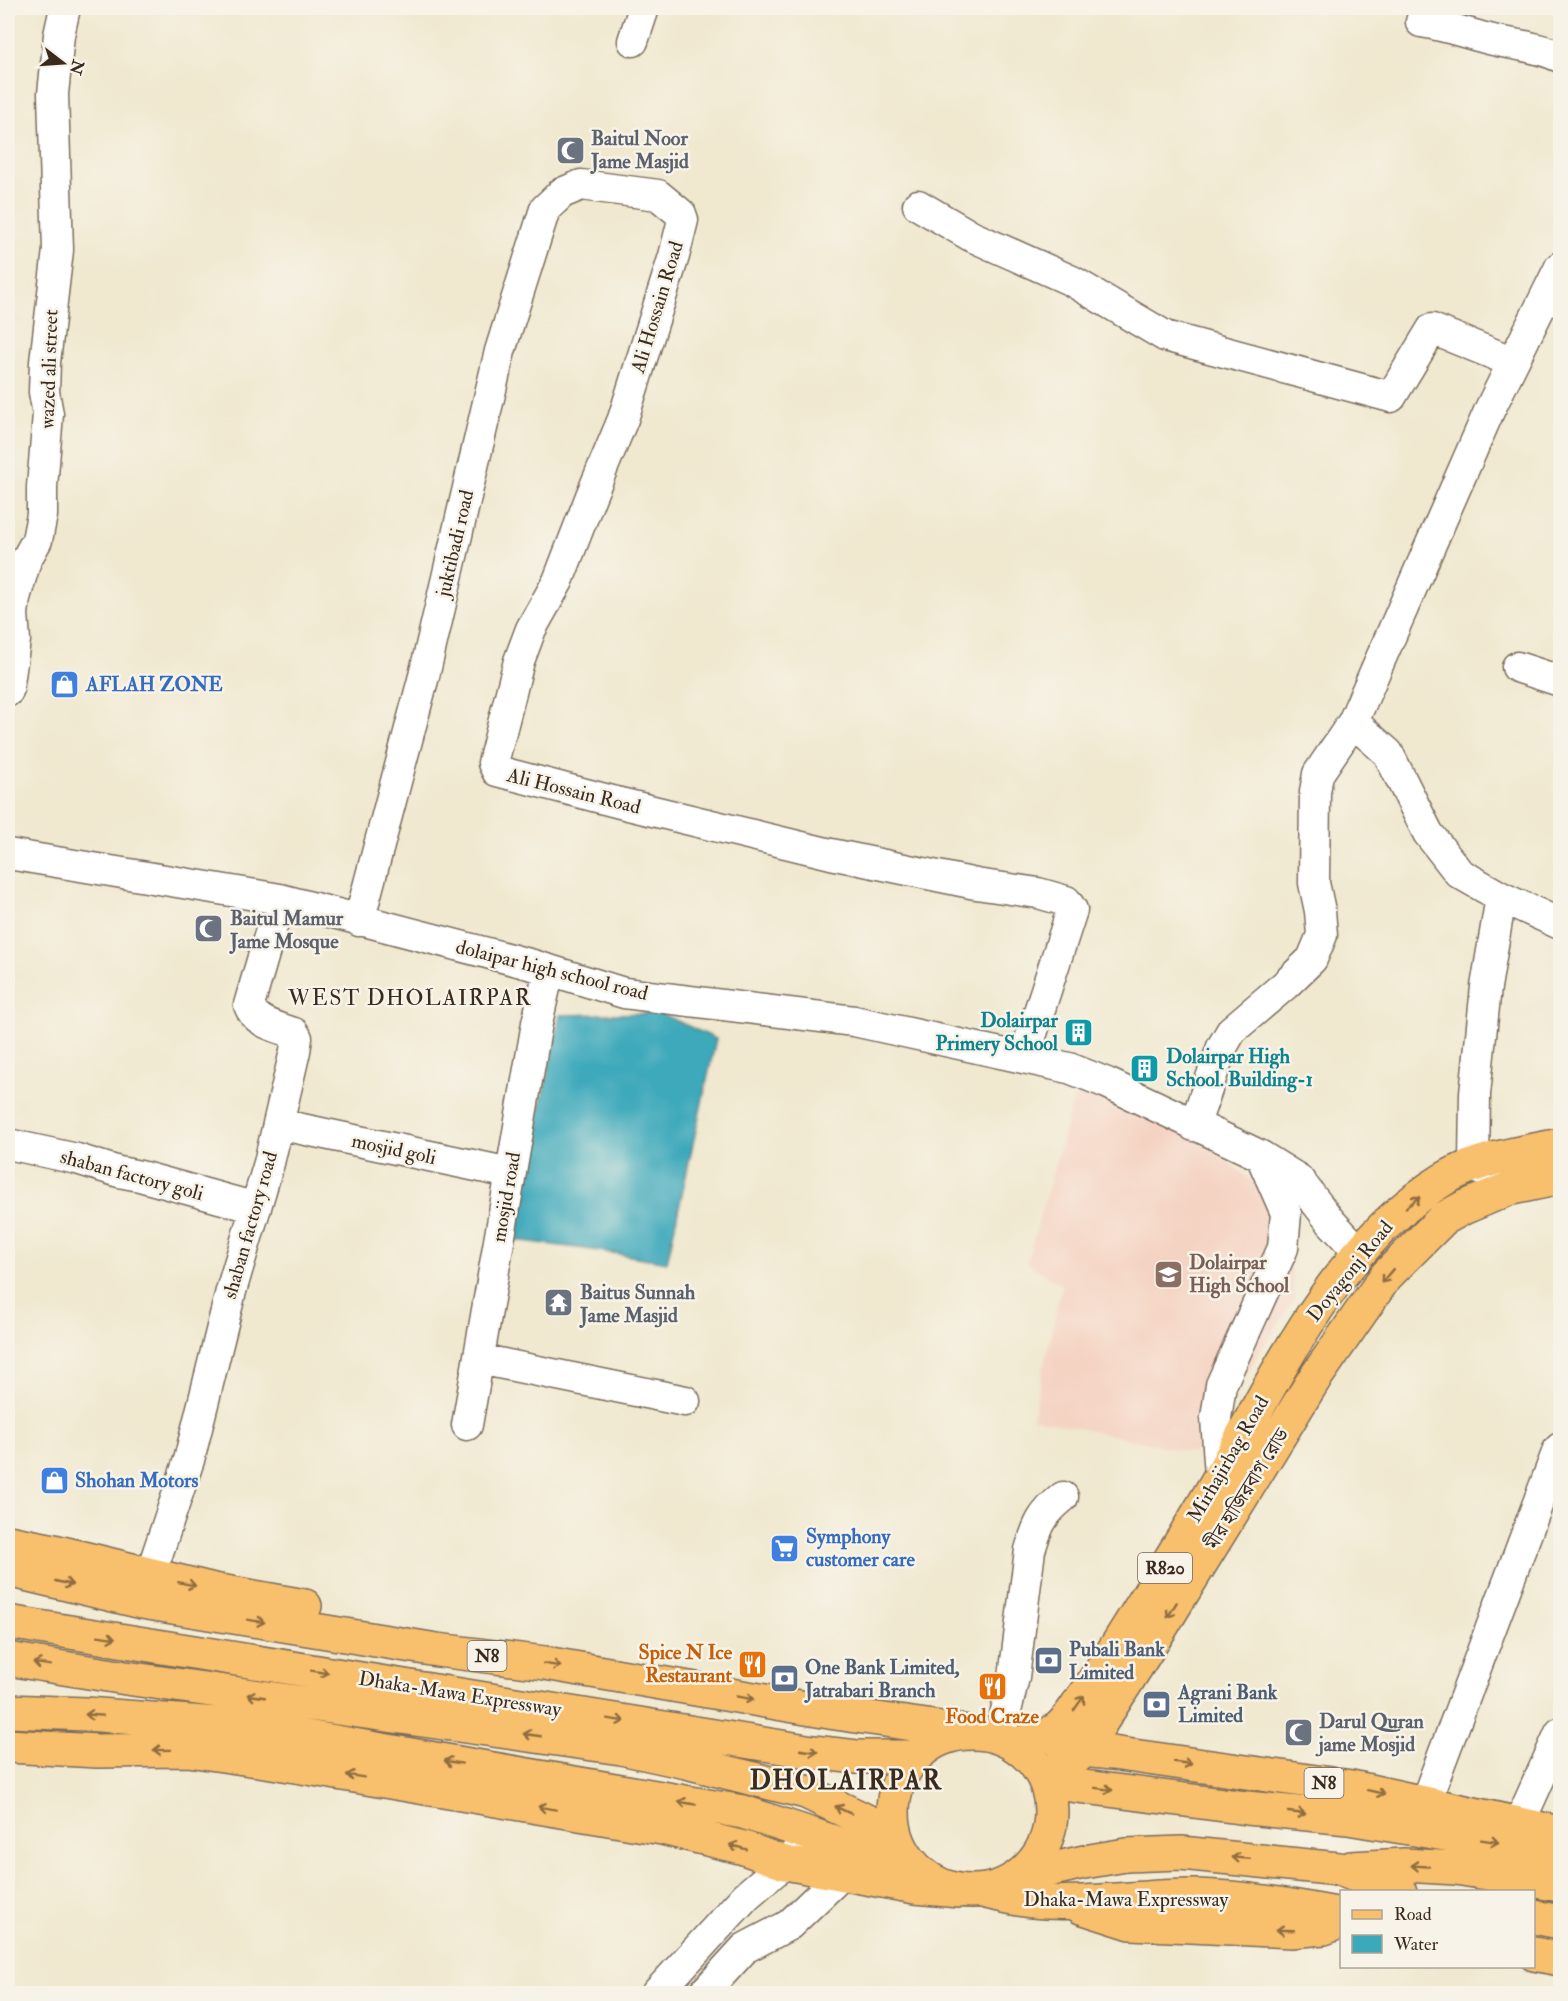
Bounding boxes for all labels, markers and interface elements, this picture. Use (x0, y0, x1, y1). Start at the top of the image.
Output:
north arrow (33, 33, 93, 93)
text: N (65, 56, 88, 78)
place label: Baitul Noor Jame Masjid (590, 126, 689, 174)
mosque icon: Baitul Noor Jame Masjid (554, 134, 586, 166)
street label: Ali Hossain Road (625, 238, 689, 377)
street label: wazed ali street (34, 308, 64, 429)
street label: juktibadi road (430, 487, 479, 603)
shop icon: AFLAH ZONE (49, 668, 81, 700)
place label: AFLAH ZONE (85, 672, 223, 697)
street label: Ali Hossain Road (504, 762, 643, 820)
place label: Baitul Mamur Jame Mosque (229, 906, 344, 955)
mosque icon: Baitul Mamur Jame Mosque (193, 913, 225, 945)
street label: dolaipar high school road (453, 934, 651, 1007)
district label: WEST DHOLAIRPAR (287, 984, 532, 1012)
place label: Dolairpar Primery School (935, 1008, 1059, 1057)
building icon: Dolairpar Primery School (1063, 1016, 1095, 1048)
place label: Dolairpar High School. Building-1 (1166, 1044, 1313, 1093)
building icon: Dolairpar High School. Building-1 (1129, 1052, 1161, 1084)
street label: mosjid goli (350, 1128, 438, 1170)
street label: shaban factory goli (58, 1144, 206, 1206)
street label: shaban factory road (217, 1148, 283, 1302)
street label: mosjid road (486, 1150, 526, 1244)
one-way arrow (1404, 1195, 1420, 1208)
street label: Doyagonj Road (1302, 1215, 1399, 1327)
place label: Dolairpar High School (1189, 1250, 1290, 1299)
school or university icon: Dolairpar High School (1152, 1258, 1184, 1290)
one-way arrow (1380, 1268, 1394, 1283)
place label: Baitus Sunnah Jame Masjid (579, 1280, 696, 1328)
temple icon: Baitus Sunnah Jame Masjid (543, 1287, 575, 1319)
street label: Mirhajirbag Road (1182, 1391, 1274, 1527)
street label: মীর হাজিরবাগ রোড (1199, 1423, 1295, 1555)
shop icon: Shohan Motors (38, 1464, 70, 1496)
place label: Shohan Motors (75, 1468, 198, 1493)
place label: Symphony customer care (806, 1524, 915, 1572)
supermarket icon: Symphony customer care (769, 1532, 801, 1564)
road number: R820 (1138, 1553, 1192, 1583)
one-way arrow (55, 1578, 74, 1590)
one-way arrow (178, 1578, 197, 1590)
one-way arrow (1166, 1601, 1178, 1618)
one-way arrow (245, 1615, 265, 1626)
one-way arrow (96, 1632, 116, 1643)
place label: Pubali Bank Limited (1069, 1637, 1165, 1685)
place label: Spice N Ice Restaurant (639, 1640, 733, 1688)
road number: N8 (468, 1641, 506, 1671)
bank icon: Pubali Bank Limited (1032, 1645, 1064, 1677)
restaurant icon: Spice N Ice Restaurant (737, 1648, 769, 1680)
place label: One Bank Limited, Jatrabari Branch (804, 1655, 960, 1703)
one-way arrow (33, 1659, 52, 1670)
one-way arrow (542, 1659, 562, 1670)
bank icon: One Bank Limited, Jatrabari Branch (768, 1663, 800, 1695)
one-way arrow (310, 1666, 329, 1677)
street label: Dhaka-Mawa Expressway (357, 1666, 564, 1724)
restaurant icon: Food Craze (976, 1670, 1008, 1702)
place label: Agrani Bank Limited (1177, 1680, 1278, 1728)
bank icon: Agrani Bank Limited (1141, 1688, 1173, 1720)
one-way arrow (246, 1691, 266, 1702)
one-way arrow (734, 1693, 754, 1704)
one-way arrow (1073, 1696, 1085, 1712)
place label: Food Craze (945, 1704, 1039, 1729)
one-way arrow (84, 1709, 104, 1720)
place label: Darul Quran jame Mosjid (1315, 1709, 1425, 1757)
one-way arrow (606, 1715, 626, 1726)
mosque icon: Darul Quran jame Mosjid (1282, 1717, 1314, 1749)
one-way arrow (523, 1730, 542, 1741)
one-way arrow (152, 1744, 172, 1756)
one-way arrow (798, 1746, 818, 1757)
one-way arrow (444, 1756, 464, 1767)
one-way arrow (1173, 1757, 1193, 1768)
district label: DHOLAIRPAR (750, 1765, 942, 1797)
road number: N8 (1304, 1768, 1344, 1798)
one-way arrow (345, 1770, 365, 1781)
one-way arrow (1093, 1784, 1113, 1795)
one-way arrow (1366, 1787, 1385, 1798)
one-way arrow (677, 1797, 697, 1808)
one-way arrow (538, 1802, 557, 1813)
one-way arrow (834, 1804, 852, 1816)
one-way arrow (1287, 1808, 1307, 1819)
one-way arrow (1480, 1836, 1500, 1847)
one-way arrow (729, 1840, 748, 1852)
one-way arrow (1232, 1852, 1252, 1863)
one-way arrow (1410, 1860, 1430, 1871)
street label: Dhaka-Mawa Expressway (1024, 1887, 1230, 1913)
legend (1340, 1890, 1535, 1968)
text: Road (1394, 1903, 1432, 1926)
one-way arrow (1275, 1925, 1295, 1936)
text: Water (1393, 1933, 1438, 1956)

